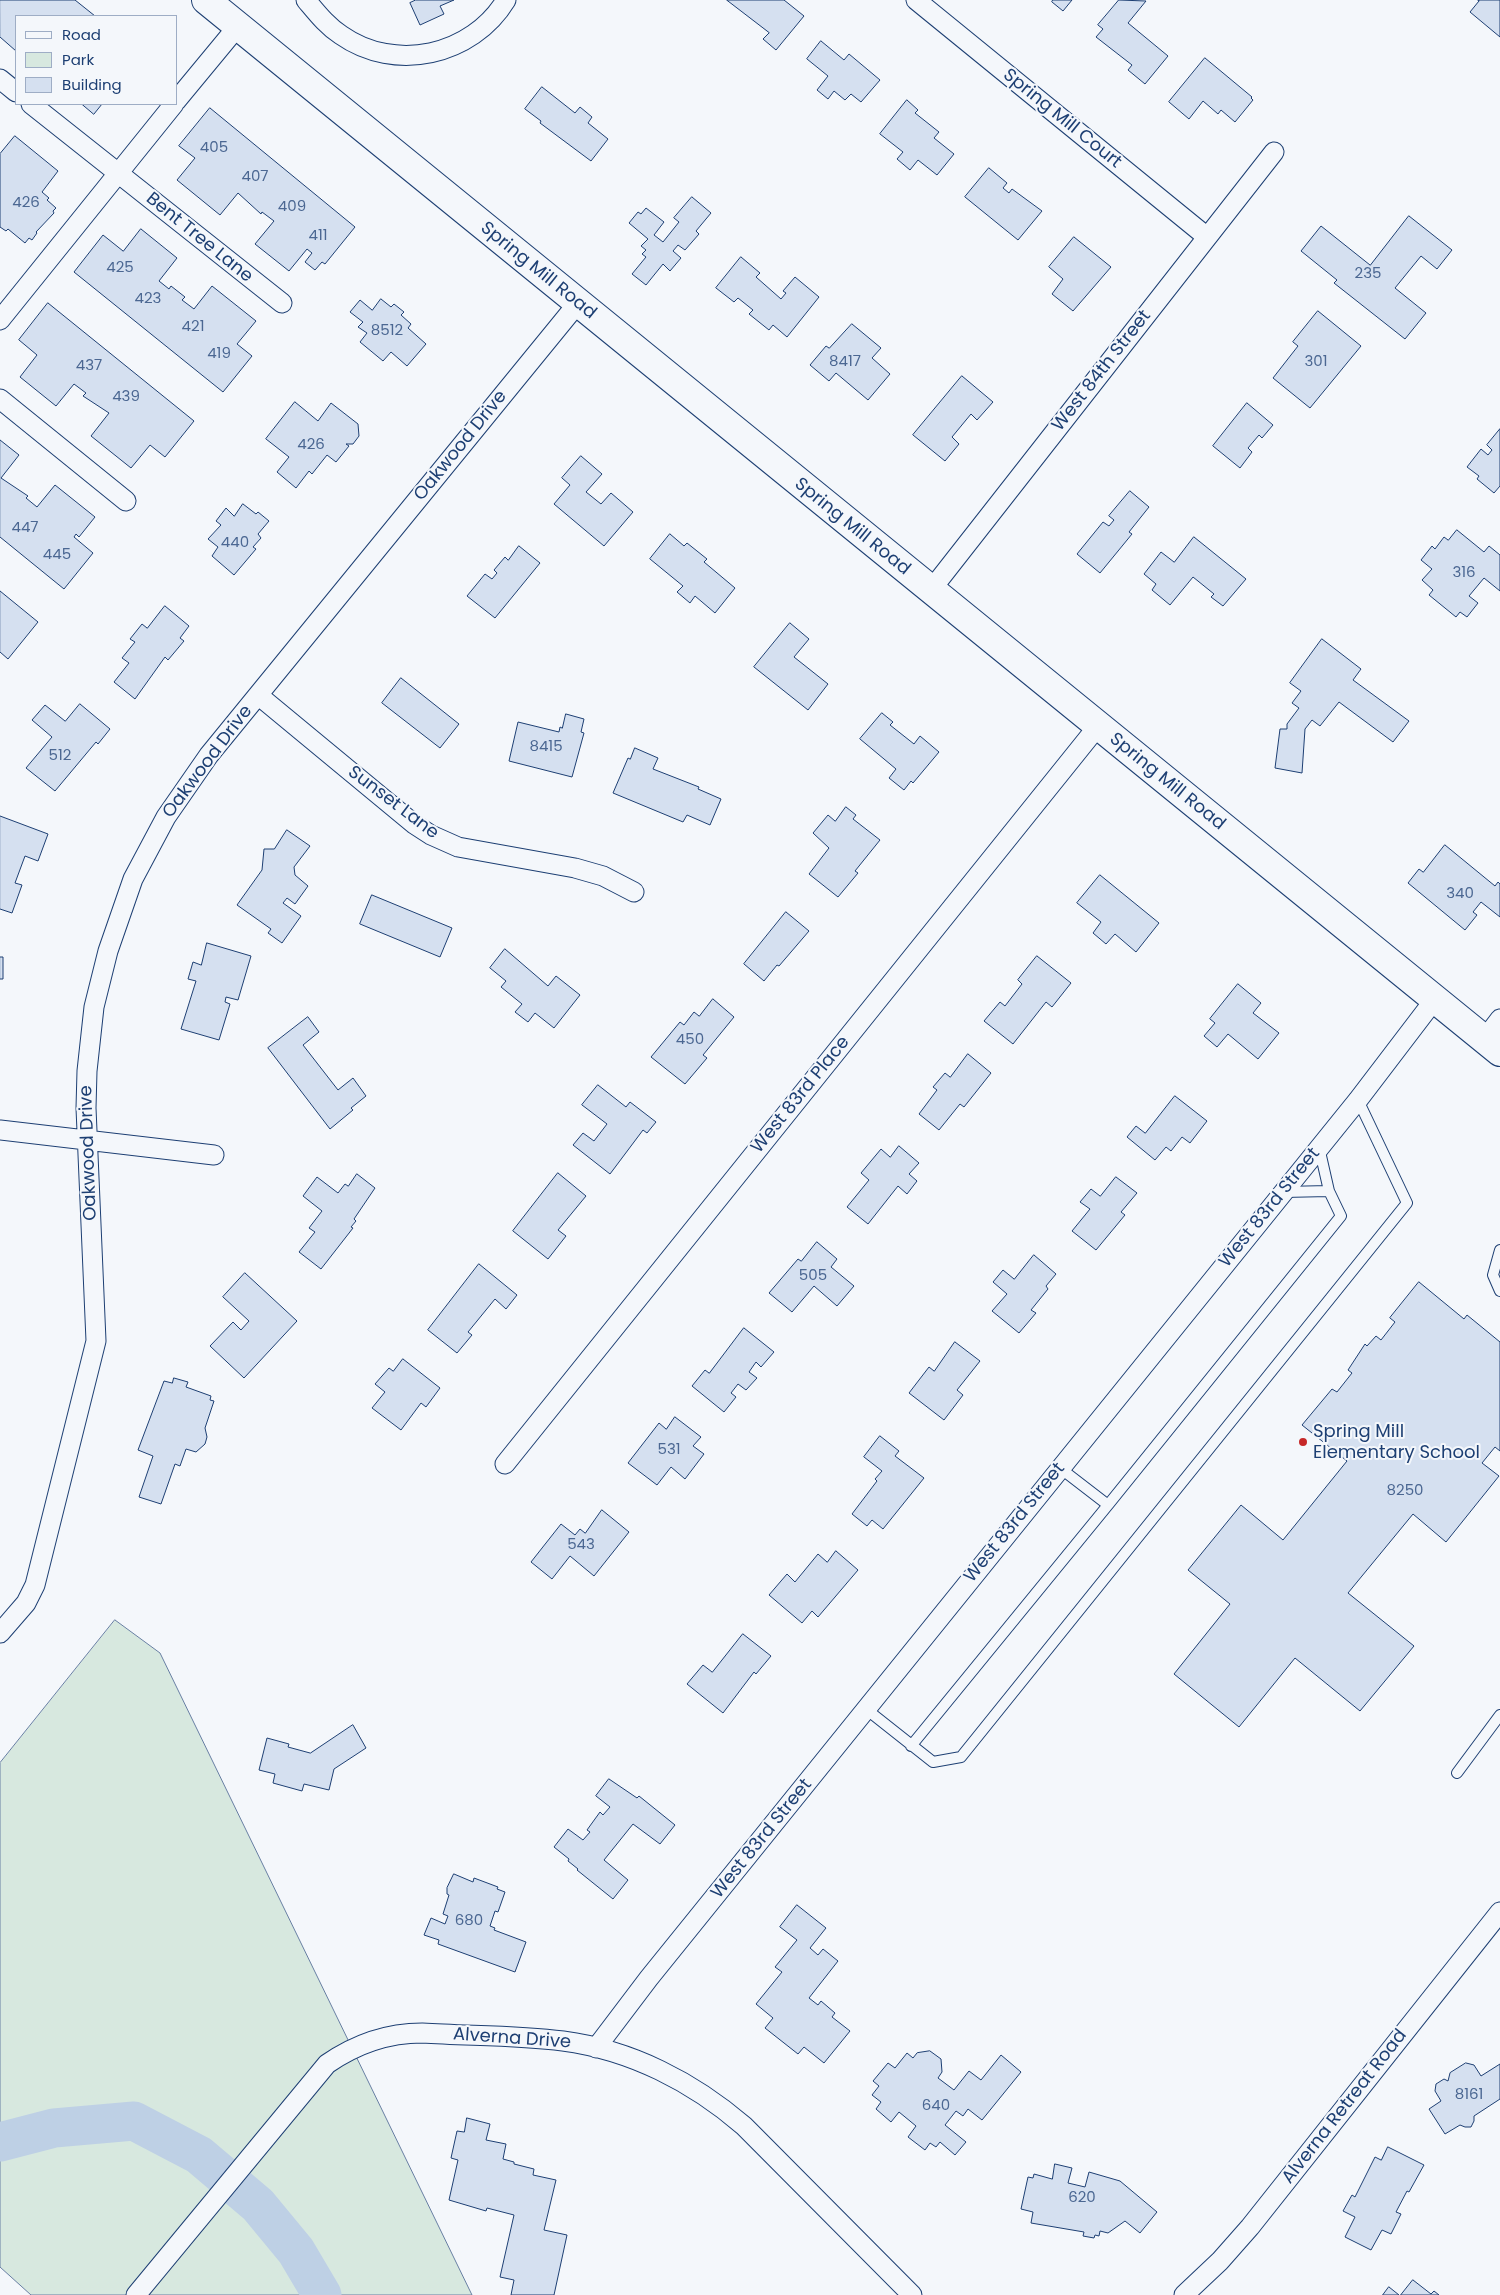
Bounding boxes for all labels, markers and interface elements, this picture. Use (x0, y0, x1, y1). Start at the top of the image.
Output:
legend (15, 15, 178, 105)
text: Road (62, 24, 101, 45)
text: Park (62, 49, 94, 70)
street label: Spring Mill Court (998, 65, 1126, 173)
text: Building (62, 74, 122, 95)
house number: 405 (200, 139, 228, 157)
house number: 407 (241, 168, 269, 186)
street label: Bent Tree Lane (141, 188, 257, 288)
house number: 426 (12, 194, 40, 212)
house number: 409 (278, 198, 306, 216)
street label: Spring Mill Road (476, 218, 600, 324)
house number: 411 (308, 227, 328, 245)
house number: 425 (106, 259, 134, 277)
house number: 235 (1355, 265, 1381, 283)
house number: 423 (135, 290, 161, 308)
street label: West 84th Street (1048, 306, 1156, 436)
house number: 421 (182, 318, 204, 336)
house number: 8512 (371, 322, 403, 340)
house number: 419 (207, 345, 231, 363)
house number: 8417 (829, 353, 861, 371)
house number: 301 (1304, 353, 1328, 371)
house number: 437 (76, 357, 102, 375)
street label: Oakwood Drive (410, 387, 512, 505)
house number: 439 (112, 388, 140, 406)
house number: 426 (297, 436, 325, 454)
street label: Spring Mill Road (790, 474, 914, 580)
house number: 447 (11, 519, 39, 537)
house number: 440 (221, 534, 249, 552)
house number: 445 (43, 546, 71, 564)
house number: 316 (1452, 564, 1476, 582)
street label: Oakwood Drive (159, 701, 257, 823)
street label: Spring Mill Road (1105, 729, 1229, 835)
house number: 8415 (529, 738, 563, 756)
house number: 512 (49, 747, 71, 765)
street label: Sunset Lane (343, 762, 443, 844)
house number: 340 (1446, 885, 1474, 903)
house number: 450 (676, 1031, 704, 1049)
street label: West 83rd Place (747, 1032, 855, 1158)
street label: Oakwood Drive (76, 1085, 102, 1221)
street label: West 83rd Street (1215, 1144, 1325, 1272)
house number: 505 (799, 1267, 827, 1285)
place label: Spring Mill Elementary School (1313, 1421, 1480, 1464)
marker: Spring Mill Elementary School (1297, 1436, 1309, 1448)
house number: 531 (657, 1441, 681, 1459)
street label: West 83rd Street (960, 1459, 1070, 1587)
house number: 8250 (1387, 1482, 1423, 1500)
house number: 543 (567, 1536, 595, 1554)
street label: West 83rd Street (707, 1775, 817, 1903)
house number: 680 (455, 1912, 483, 1930)
street label: Alverna Drive (452, 2024, 572, 2054)
street label: Alverna Retreat Road (1278, 2026, 1412, 2188)
house number: 8161 (1455, 2086, 1483, 2104)
house number: 640 (922, 2097, 950, 2115)
house number: 620 (1068, 2189, 1096, 2207)

